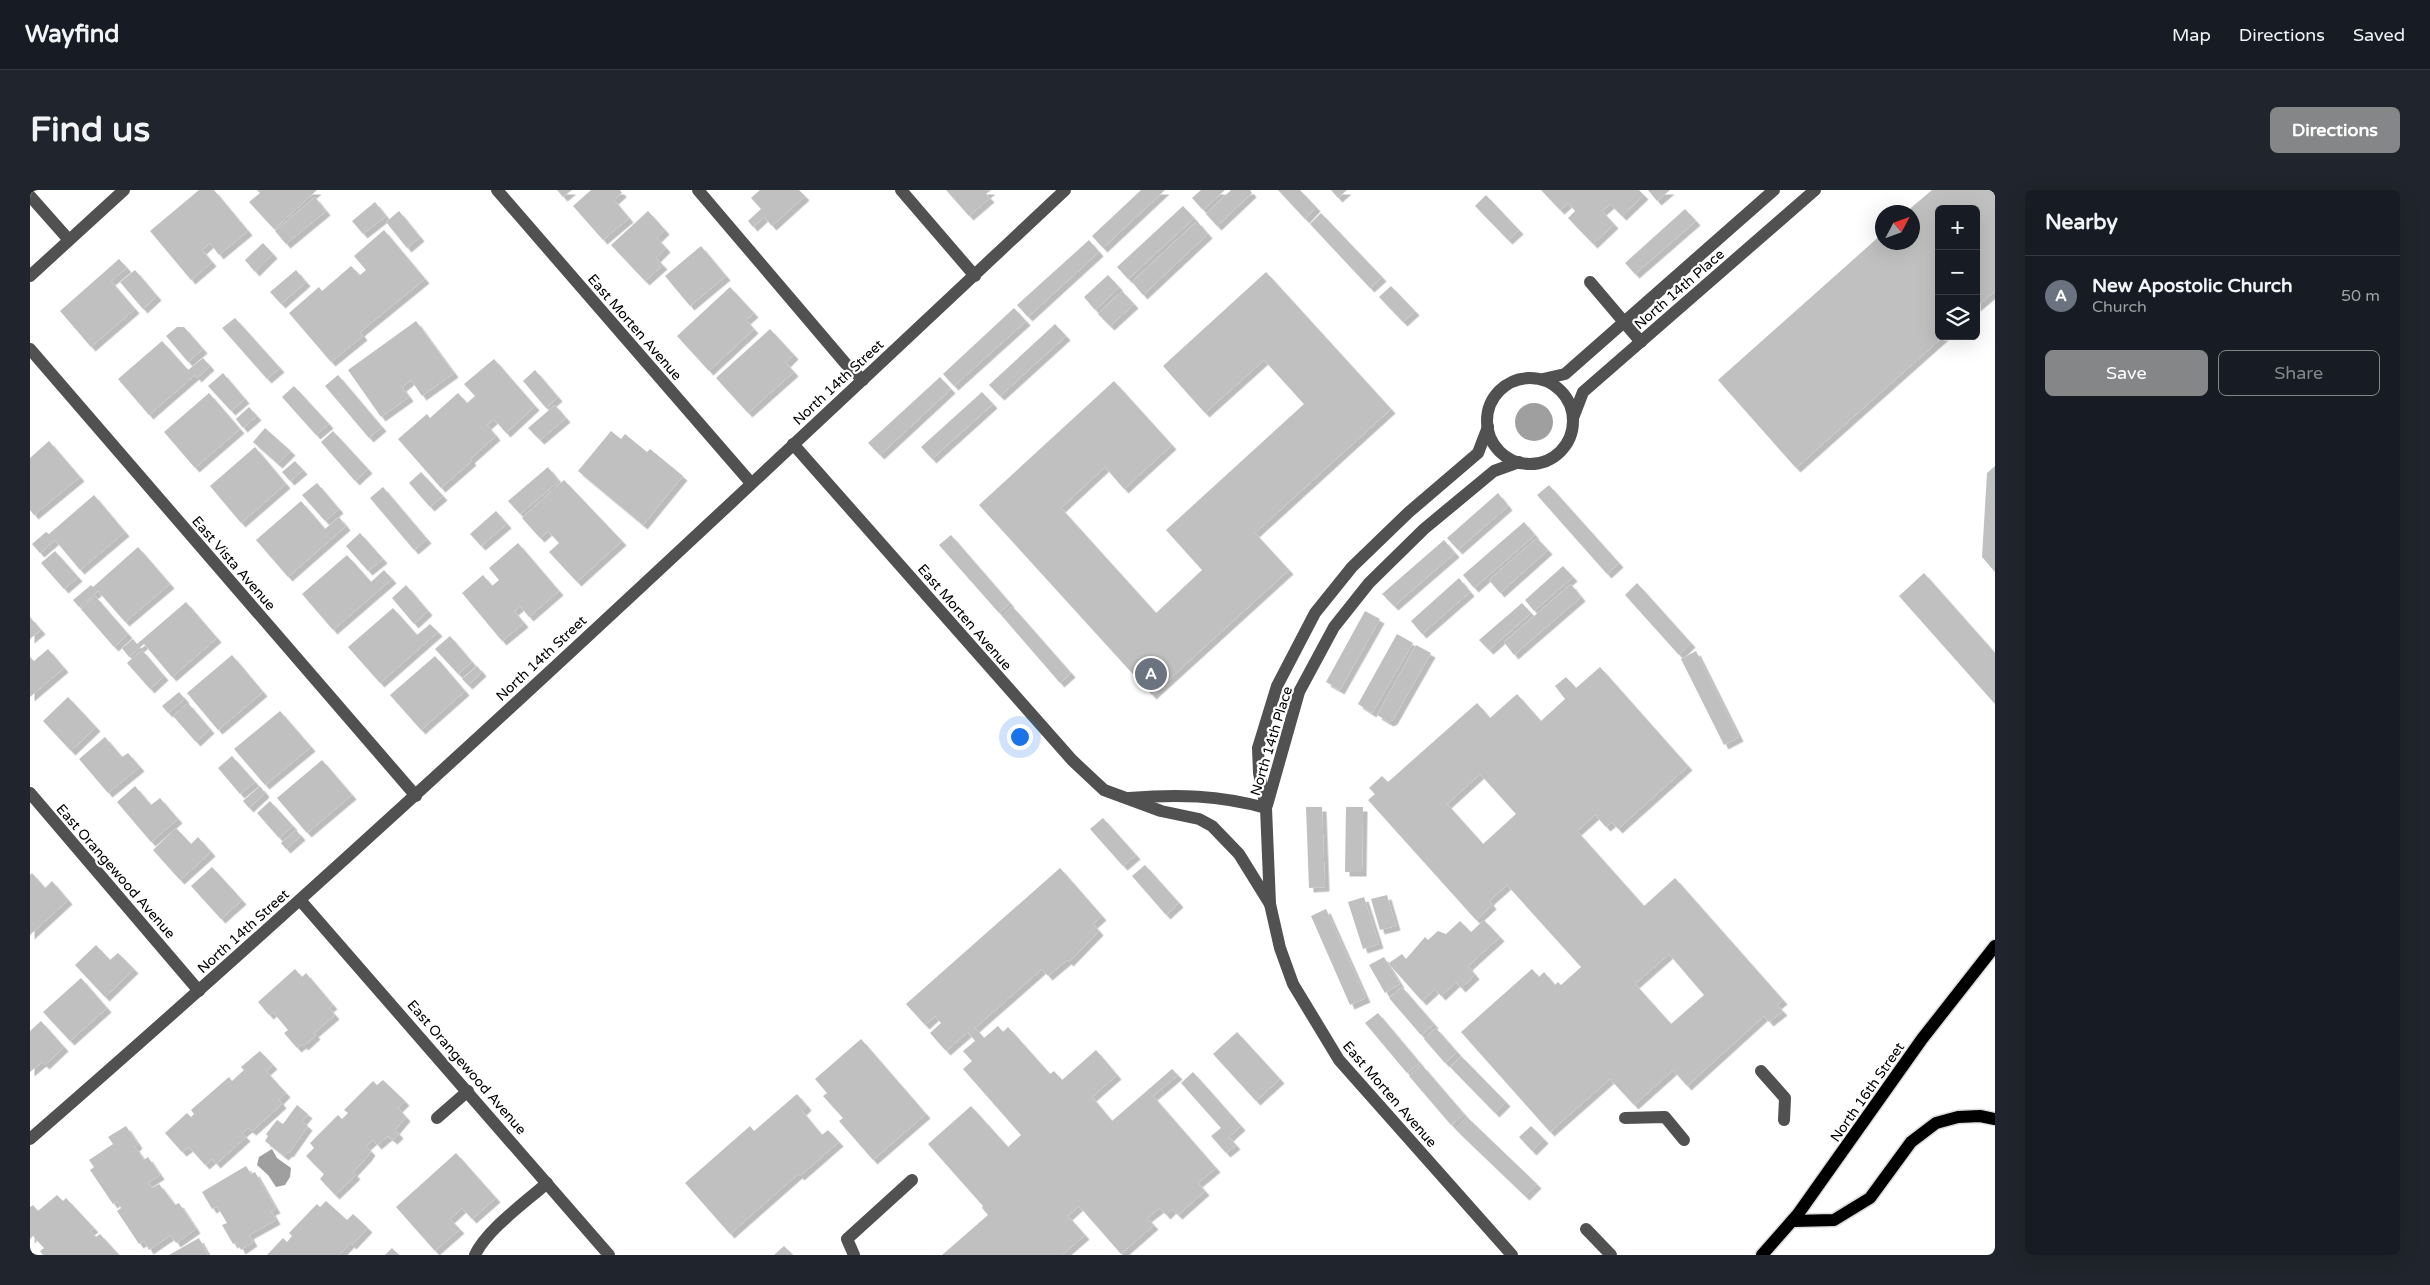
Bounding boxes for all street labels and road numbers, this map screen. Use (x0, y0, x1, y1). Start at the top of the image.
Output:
street label: North 14th Place (1631, 246, 1728, 333)
street label: East Morten Avenue (584, 271, 685, 384)
street label: North 14th Street (790, 336, 888, 429)
street label: East Vista Avenue (188, 513, 279, 614)
street label: East Morten Avenue (914, 561, 1015, 674)
street label: North 14th Street (493, 612, 591, 705)
street label: North 14th Place (1247, 684, 1296, 798)
street label: East Orangewood Avenue (53, 801, 179, 942)
street label: North 14th Street (194, 885, 293, 977)
street label: East Orangewood Avenue (404, 997, 530, 1138)
street label: East Morten Avenue (1339, 1038, 1440, 1151)
street label: North 16th Street (1827, 1039, 1908, 1145)

